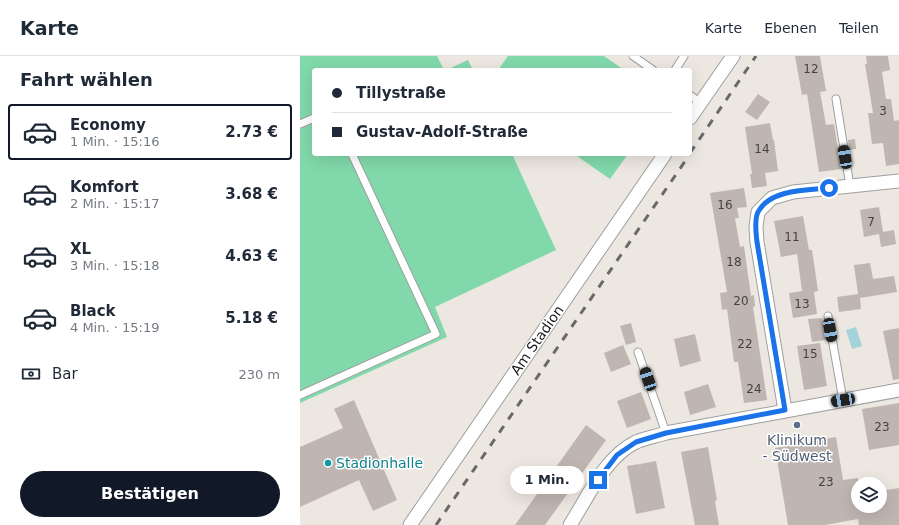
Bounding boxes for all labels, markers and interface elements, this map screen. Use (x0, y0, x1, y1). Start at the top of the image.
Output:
text: Karte (20, 17, 79, 39)
text: Karte (705, 20, 742, 36)
text: Ebenen (764, 20, 817, 36)
text: Teilen (839, 20, 879, 36)
house number: 12 (803, 62, 819, 76)
text: Fahrt wählen (20, 69, 153, 90)
text: Tillystraße (356, 84, 446, 102)
house number: 3 (879, 104, 887, 118)
icon: car (22, 114, 58, 150)
text: Economy (70, 116, 146, 134)
text: 2.73 € (225, 123, 278, 141)
text: Gustav-Adolf-Straße (356, 123, 528, 141)
text: 1 Min. · 15:16 (70, 134, 159, 149)
house number: 14 (754, 142, 770, 156)
car (837, 144, 853, 170)
icon: car (22, 176, 58, 212)
text: Komfort (70, 178, 139, 196)
route start (820, 179, 838, 197)
text: 3.68 € (225, 185, 278, 203)
text: 2 Min. · 15:17 (70, 196, 159, 211)
house number: 16 (717, 198, 733, 212)
house number: 7 (867, 215, 875, 229)
house number: 11 (784, 230, 800, 244)
icon: car (22, 238, 58, 274)
text: XL (70, 240, 91, 258)
text: 4.63 € (225, 247, 278, 265)
house number: 18 (726, 255, 742, 269)
text: 3 Min. · 15:18 (70, 258, 159, 273)
house number: 20 (733, 294, 749, 308)
house number: 13 (794, 297, 810, 311)
icon: car (22, 300, 58, 336)
text: Black (70, 302, 116, 320)
street label: Am Stadion (507, 302, 567, 378)
text: 5.18 € (225, 309, 278, 327)
car (822, 317, 838, 343)
text: 4 Min. · 15:19 (70, 320, 159, 335)
house number: 22 (737, 337, 753, 351)
house number: 15 (802, 347, 818, 361)
icon: cash (20, 363, 42, 385)
text: Bar (52, 365, 78, 383)
car (638, 366, 658, 392)
text: 230 m (238, 367, 280, 382)
house number: 24 (746, 382, 762, 396)
car (830, 392, 856, 408)
marker: Klinikum - Südwest (792, 420, 802, 430)
house number: 23 (874, 420, 890, 434)
place label: Klinikum - Südwest (763, 432, 832, 464)
place label: Stadionhalle (336, 455, 423, 471)
marker: Stadionhalle (323, 458, 333, 468)
callout: 1 Min. (510, 466, 584, 494)
button: Bestätigen (20, 471, 280, 517)
route end (589, 471, 607, 489)
text: 1 Min. (524, 472, 570, 487)
house number: 23 (818, 475, 834, 489)
map controls (851, 477, 887, 513)
button: layers (851, 477, 887, 513)

